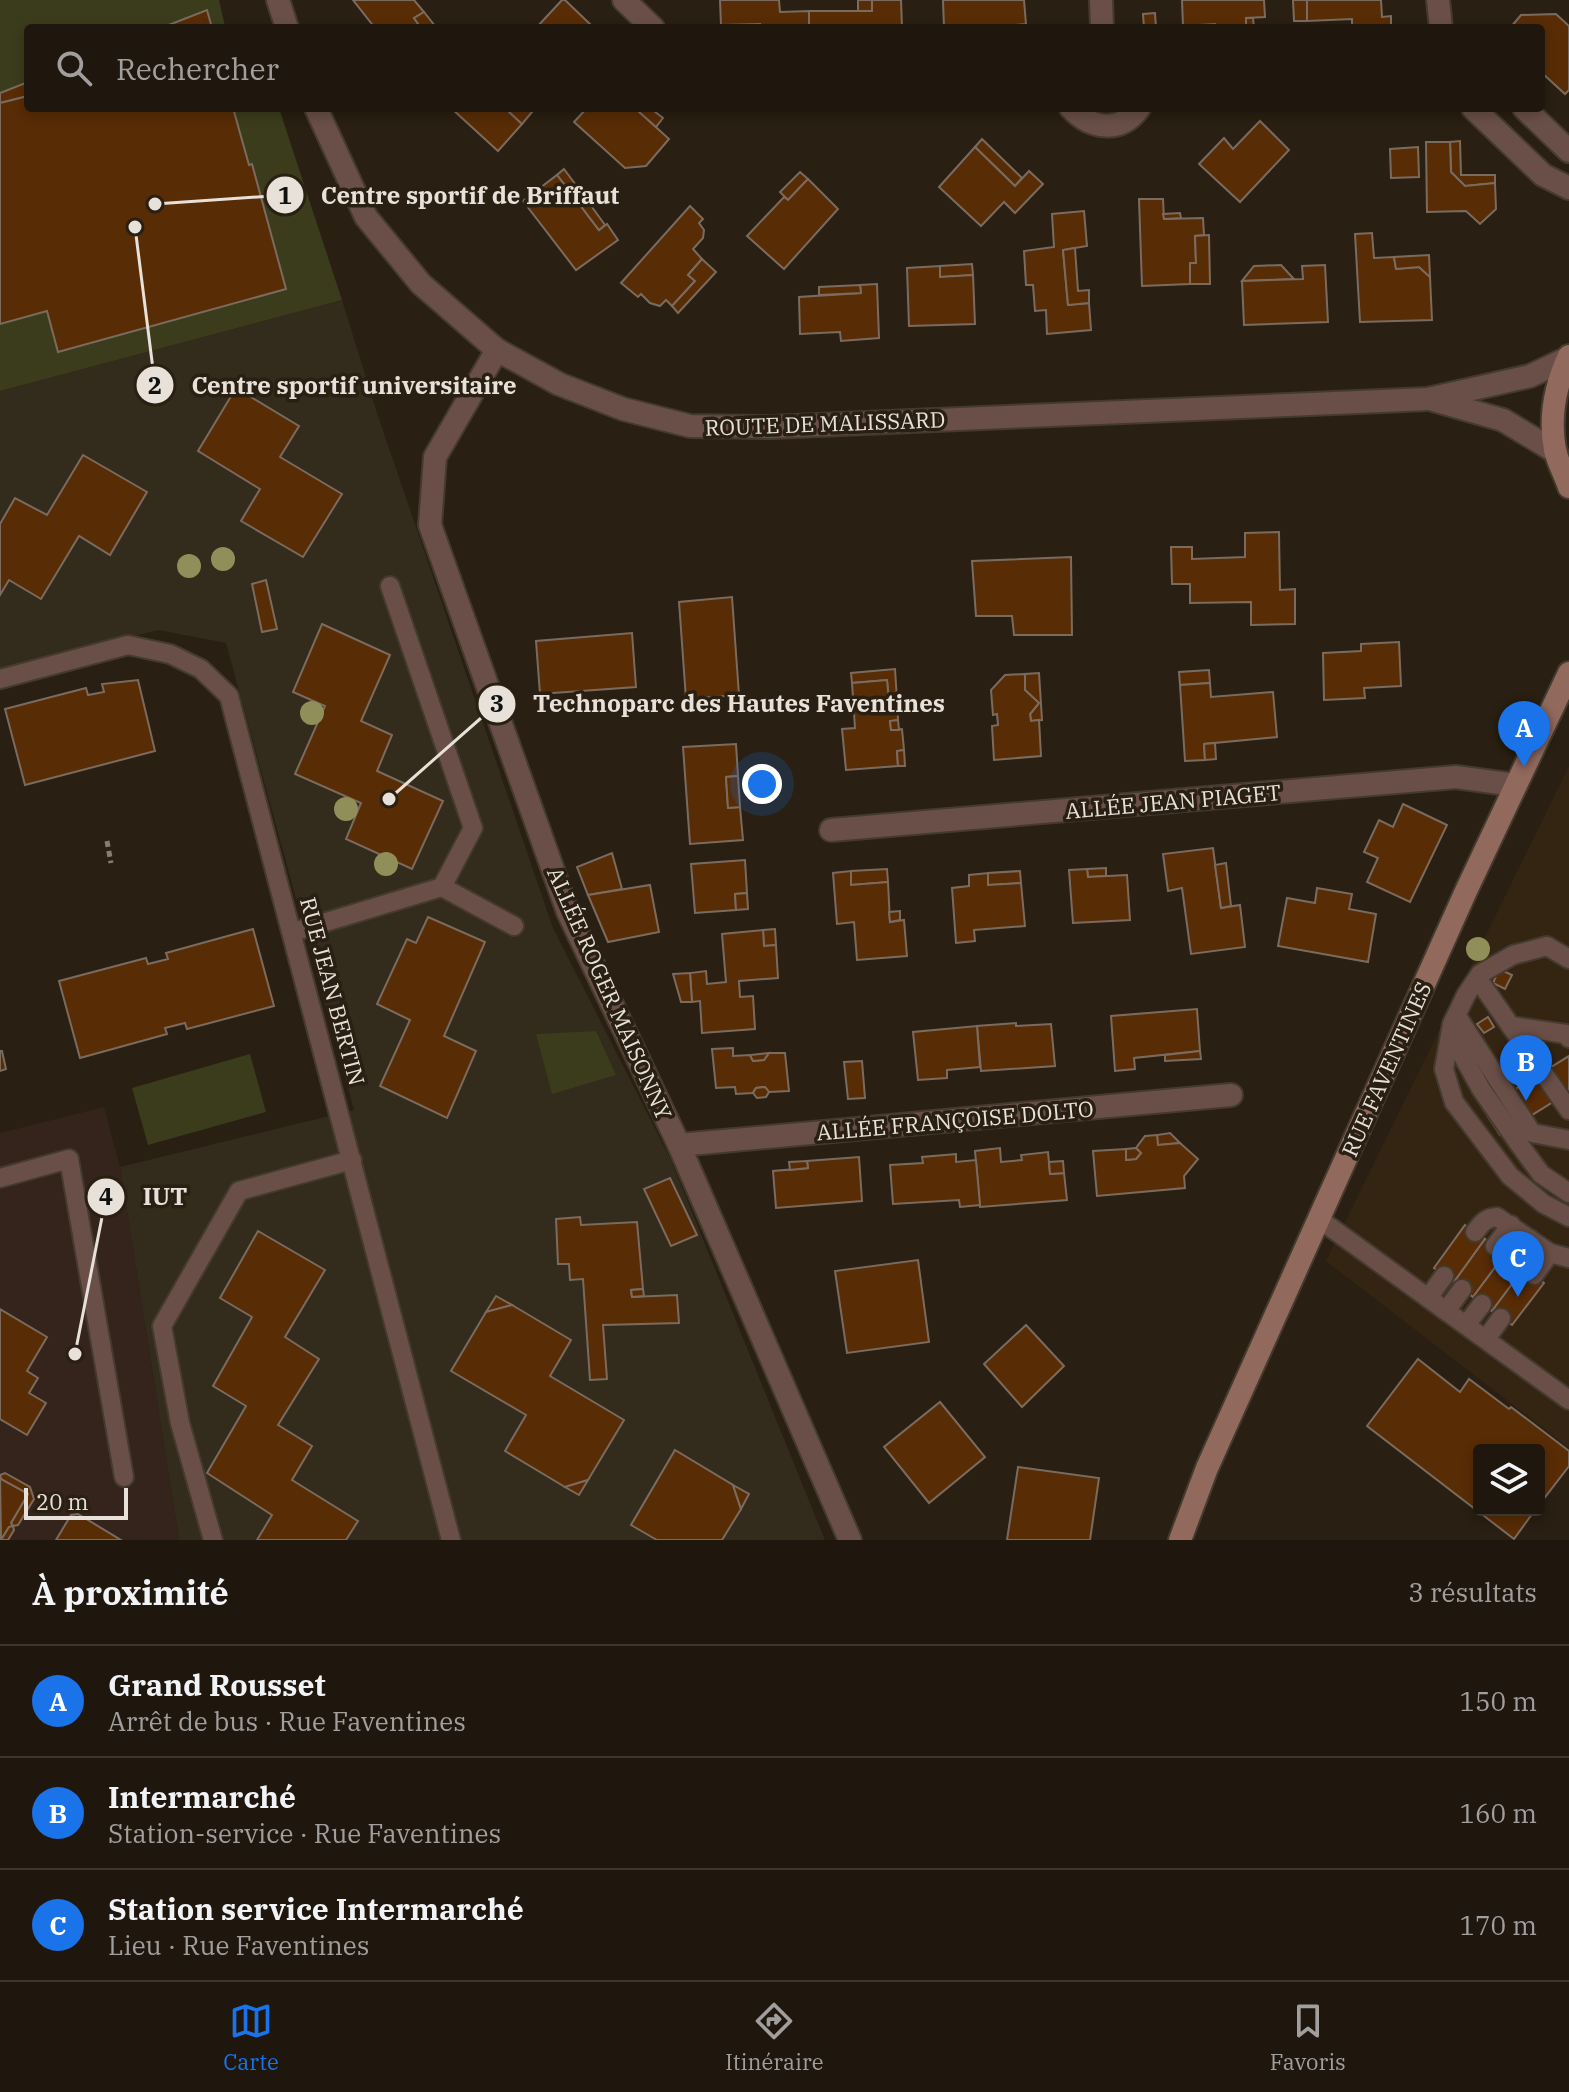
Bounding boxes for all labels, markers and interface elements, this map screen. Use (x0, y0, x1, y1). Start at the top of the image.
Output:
search box (24, 24, 1545, 112)
icon: search (52, 46, 96, 90)
text: Rechercher (116, 49, 279, 88)
callout: Centre sportif de Briffaut (265, 171, 635, 219)
text: 1 (278, 179, 292, 211)
text: Centre sportif de Briffaut (321, 179, 619, 211)
callout: Centre sportif universitaire (135, 361, 532, 409)
text: 2 (148, 369, 162, 401)
text: Centre sportif universitaire (191, 369, 517, 401)
street label: ROUTE DE MALISSARD (704, 404, 946, 442)
callout: Technoparc des Hautes Faventines (477, 680, 961, 728)
text: 3 (490, 687, 504, 719)
text: Technoparc des Hautes Faventines (533, 687, 945, 719)
pin: A (1498, 701, 1550, 767)
your location (742, 764, 782, 804)
street label: ALLÉE JEAN PIAGET (1064, 777, 1282, 825)
street label: ALLÉE ROGER MAISONNY (541, 862, 679, 1124)
street label: RUE JEAN BERTIN (294, 894, 372, 1088)
street label: RUE FAVENTINES (1334, 977, 1438, 1161)
pin: B (1500, 1035, 1552, 1101)
street label: ALLÉE FRANÇOISE DOLTO (815, 1093, 1095, 1147)
callout: IUT (86, 1173, 203, 1221)
text: 4 (99, 1180, 113, 1212)
text: IUT (143, 1180, 187, 1212)
pin: C (1492, 1231, 1544, 1297)
map controls (1473, 1444, 1545, 1516)
button: layers (1473, 1444, 1545, 1516)
scale bar (24, 1484, 128, 1520)
text: 20 m (36, 1487, 88, 1516)
text: À proximité (32, 1570, 229, 1614)
text: 3 résultats (1408, 1575, 1537, 1609)
text: Grand Rousset (108, 1665, 326, 1704)
text: A (49, 1684, 67, 1718)
text: 150 m (1459, 1684, 1537, 1718)
text: Arrêt de bus · Rue Faventines (108, 1704, 466, 1738)
text: Intermarché (108, 1777, 296, 1816)
text: B (49, 1796, 67, 1830)
text: 160 m (1459, 1796, 1537, 1830)
text: Station-service · Rue Faventines (108, 1816, 501, 1850)
text: Station service Intermarché (108, 1889, 524, 1928)
text: C (49, 1908, 67, 1942)
text: 170 m (1459, 1908, 1537, 1942)
text: Lieu · Rue Faventines (108, 1928, 369, 1962)
tab: Carte (223, 1999, 279, 2076)
tab: Itinéraire (725, 1999, 824, 2076)
tab: Favoris (1270, 1999, 1346, 2076)

